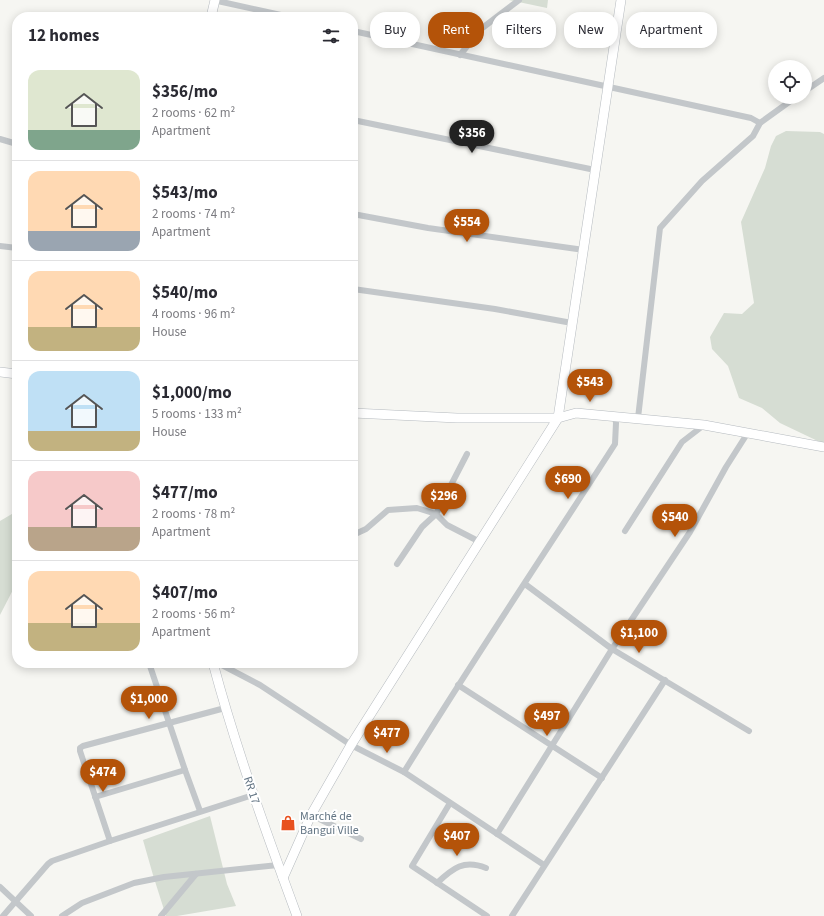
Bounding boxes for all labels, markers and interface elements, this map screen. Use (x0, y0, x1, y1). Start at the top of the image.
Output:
chip: Buy (370, 12, 420, 48)
chip: Rent (428, 12, 484, 48)
chip: Filters (492, 12, 556, 48)
chip: New (564, 12, 618, 48)
chip: Apartment (626, 12, 717, 48)
text: 12 homes (28, 24, 99, 48)
icon: filters (320, 25, 342, 47)
map controls (768, 60, 812, 104)
button: locate (768, 60, 812, 104)
text: $356/mo (152, 80, 218, 104)
icon: home (60, 86, 108, 134)
text: 2 rooms · 62 m² (152, 104, 235, 122)
pin: $356 (448, 120, 496, 154)
text: Apartment (152, 122, 210, 140)
text: $356 (458, 124, 486, 142)
text: $543/mo (152, 181, 218, 205)
icon: home (60, 187, 108, 235)
text: 2 rooms · 74 m² (152, 205, 235, 223)
pin: $554 (443, 209, 491, 243)
text: $554 (453, 213, 481, 231)
text: Apartment (152, 223, 210, 241)
text: $540/mo (152, 281, 218, 305)
icon: home (60, 287, 108, 335)
text: 4 rooms · 96 m² (152, 305, 235, 323)
text: House (152, 323, 187, 341)
pin: $543 (566, 369, 614, 403)
text: $543 (576, 373, 604, 391)
text: $1,000/mo (152, 381, 232, 405)
icon: home (60, 387, 108, 435)
text: 5 rooms · 133 m² (152, 405, 242, 423)
text: House (152, 423, 187, 441)
pin: $690 (544, 466, 592, 500)
text: $690 (554, 470, 582, 488)
text: $477/mo (152, 481, 218, 505)
pin: $296 (420, 483, 468, 517)
icon: home (60, 487, 108, 535)
text: $296 (430, 487, 458, 505)
pin: $540 (651, 504, 699, 538)
text: 2 rooms · 78 m² (152, 505, 235, 523)
text: $540 (661, 508, 689, 526)
text: Apartment (152, 523, 210, 541)
text: $407/mo (152, 581, 218, 605)
icon: home (60, 587, 108, 635)
text: 2 rooms · 56 m² (152, 605, 235, 623)
pin: $1,100 (606, 620, 672, 654)
text: Apartment (152, 623, 210, 641)
text: $1,100 (620, 624, 658, 642)
pin: $1,000 (116, 686, 182, 720)
text: $1,000 (130, 690, 168, 708)
pin: $497 (523, 703, 571, 737)
text: $497 (533, 707, 561, 725)
pin: $477 (363, 720, 411, 754)
text: $477 (373, 724, 401, 742)
pin: $474 (79, 759, 127, 793)
text: $474 (89, 763, 117, 781)
street label: RR 17 (239, 774, 264, 806)
place label: Marché de Bangui Ville (300, 808, 359, 839)
shop icon: Marché de Bangui Ville (279, 814, 297, 832)
pin: $407 (433, 823, 481, 857)
text: $407 (443, 827, 471, 845)

